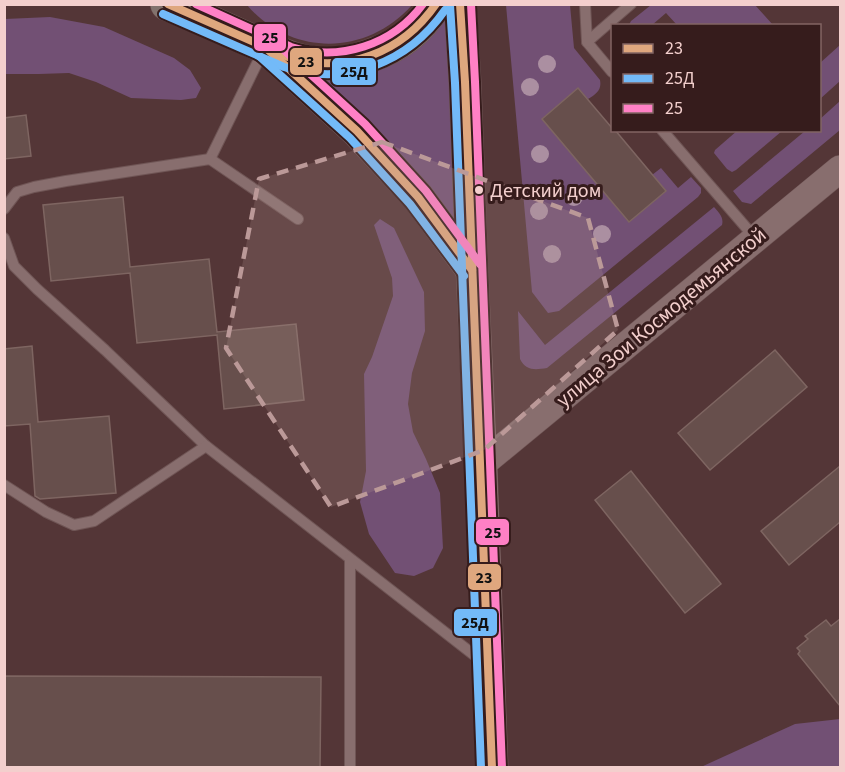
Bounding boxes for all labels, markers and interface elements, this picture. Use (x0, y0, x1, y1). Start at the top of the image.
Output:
line badge: 25 (253, 23, 287, 52)
legend (611, 24, 821, 132)
text: 25 (262, 27, 278, 49)
text: 23 (665, 36, 683, 61)
line badge: 23 (289, 47, 323, 76)
text: 23 (298, 51, 314, 73)
line badge: 25Д (331, 57, 377, 86)
text: 25Д (340, 61, 368, 83)
text: 25Д (665, 66, 695, 91)
text: 25 (665, 96, 683, 121)
place label: Детский дом (490, 177, 601, 205)
marker: Детский дом (473, 184, 485, 196)
street label: улица Зои Космодемьянской (549, 220, 773, 414)
line badge: 25 (475, 518, 510, 546)
text: 25 (485, 522, 501, 544)
line badge: 23 (467, 563, 502, 591)
text: 23 (476, 567, 492, 589)
line badge: 25Д (453, 608, 498, 637)
text: 25Д (461, 612, 489, 634)

